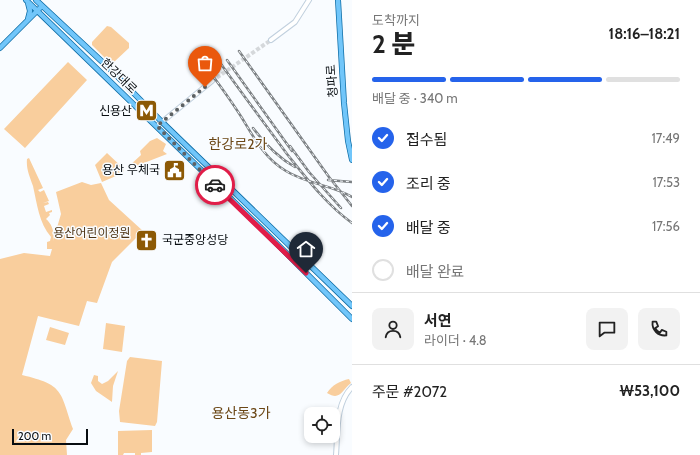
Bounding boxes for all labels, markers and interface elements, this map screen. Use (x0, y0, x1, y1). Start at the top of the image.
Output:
text: 도착까지 (372, 12, 420, 28)
text: 18:16–18:21 (609, 25, 680, 43)
text: 2 분 (372, 28, 416, 60)
pin (188, 46, 222, 87)
icon: bag (194, 52, 216, 74)
street label: 한강대로 (98, 55, 140, 96)
street label: 청파로 (323, 64, 340, 98)
text: 배달 중 · 340 m (372, 90, 458, 106)
metro station icon: 신용산 (134, 98, 160, 124)
place label: 신용산 (99, 103, 132, 118)
icon: check (372, 127, 394, 149)
text: 17:49 (652, 130, 680, 146)
text: 접수됨 (406, 131, 447, 149)
district label: 한강로2가 (209, 135, 268, 153)
public building icon: 용산 우체국 (162, 157, 188, 183)
place label: 용산 우체국 (102, 162, 160, 177)
courier (195, 165, 235, 205)
icon: check (372, 171, 394, 193)
icon: car (204, 174, 226, 196)
text: 17:53 (652, 174, 680, 190)
text: 조리 중 (406, 175, 451, 193)
icon: check (372, 215, 394, 237)
text: 17:56 (652, 218, 680, 234)
text: 배달 중 (406, 219, 451, 237)
park label: 용산어린이정원 (53, 225, 131, 240)
church icon: 국군중앙성당 (133, 227, 159, 253)
place label: 국군중앙성당 (162, 232, 228, 247)
pin (289, 232, 323, 273)
icon: home (295, 238, 317, 260)
text: 배달 완료 (406, 263, 465, 281)
button: person (372, 308, 414, 350)
button: chat (586, 308, 628, 350)
button: phone (638, 308, 680, 350)
text: 서연 (424, 312, 452, 330)
text: 라이더 · 4.8 (424, 332, 487, 348)
text: ₩53,100 (619, 382, 680, 400)
text: 주문 #2072 (372, 383, 447, 401)
district label: 용산동3가 (211, 404, 271, 422)
map controls (304, 407, 340, 443)
button: locate (304, 407, 340, 443)
scale bar (12, 427, 88, 446)
text: 200 m (18, 429, 51, 443)

